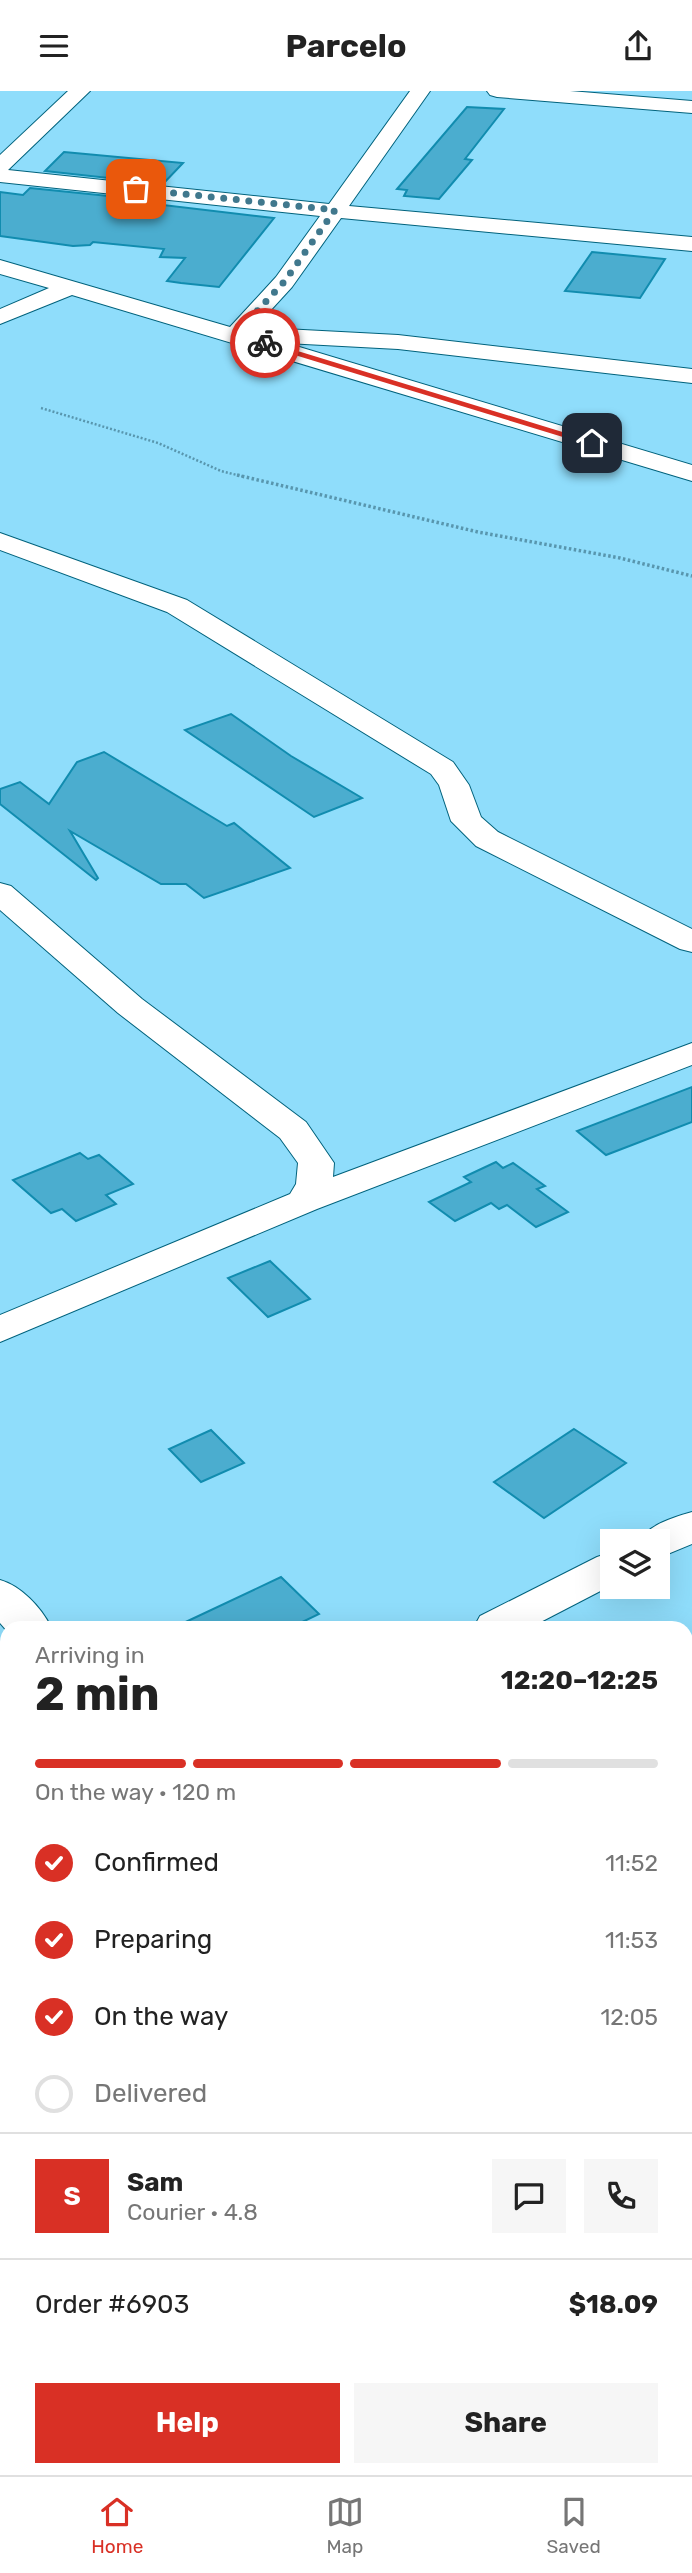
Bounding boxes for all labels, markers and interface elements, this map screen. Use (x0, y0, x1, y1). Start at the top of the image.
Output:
icon: menu (35, 27, 73, 65)
text: Parcelo (285, 27, 407, 65)
icon: share (619, 27, 657, 65)
pin (106, 159, 166, 219)
icon: bag (117, 170, 155, 208)
courier (230, 308, 300, 378)
icon: bike (246, 324, 284, 362)
pin (562, 413, 622, 473)
icon: home (573, 424, 611, 462)
map controls (600, 1529, 670, 1599)
button: layers (600, 1529, 670, 1599)
text: Arriving in (35, 1641, 145, 1669)
text: 12:20–12:25 (501, 1665, 658, 1696)
text: 2 min (35, 1667, 160, 1722)
text: On the way · 120 m (35, 1778, 236, 1806)
icon: check (35, 1844, 73, 1882)
text: Confirmed (94, 1847, 219, 1878)
text: 11:52 (605, 1849, 658, 1877)
icon: check (35, 1921, 73, 1959)
text: Preparing (94, 1924, 212, 1955)
text: 11:53 (605, 1926, 658, 1954)
icon: check (35, 1998, 73, 2036)
text: On the way (94, 2001, 228, 2032)
text: 12:05 (601, 2003, 658, 2031)
text: Delivered (94, 2078, 207, 2109)
button: chat (492, 2159, 566, 2233)
button: phone (584, 2159, 658, 2233)
text: Sam (127, 2167, 183, 2198)
text: S (63, 2181, 81, 2212)
text: Courier · 4.8 (127, 2198, 258, 2226)
text: Order #6903 (35, 2289, 189, 2320)
text: $18.09 (569, 2289, 658, 2320)
button: Help (35, 2383, 340, 2463)
button: Share (354, 2383, 658, 2463)
tab: Home (91, 2493, 143, 2558)
tab: Map (326, 2493, 364, 2558)
tab: Saved (546, 2493, 601, 2558)

